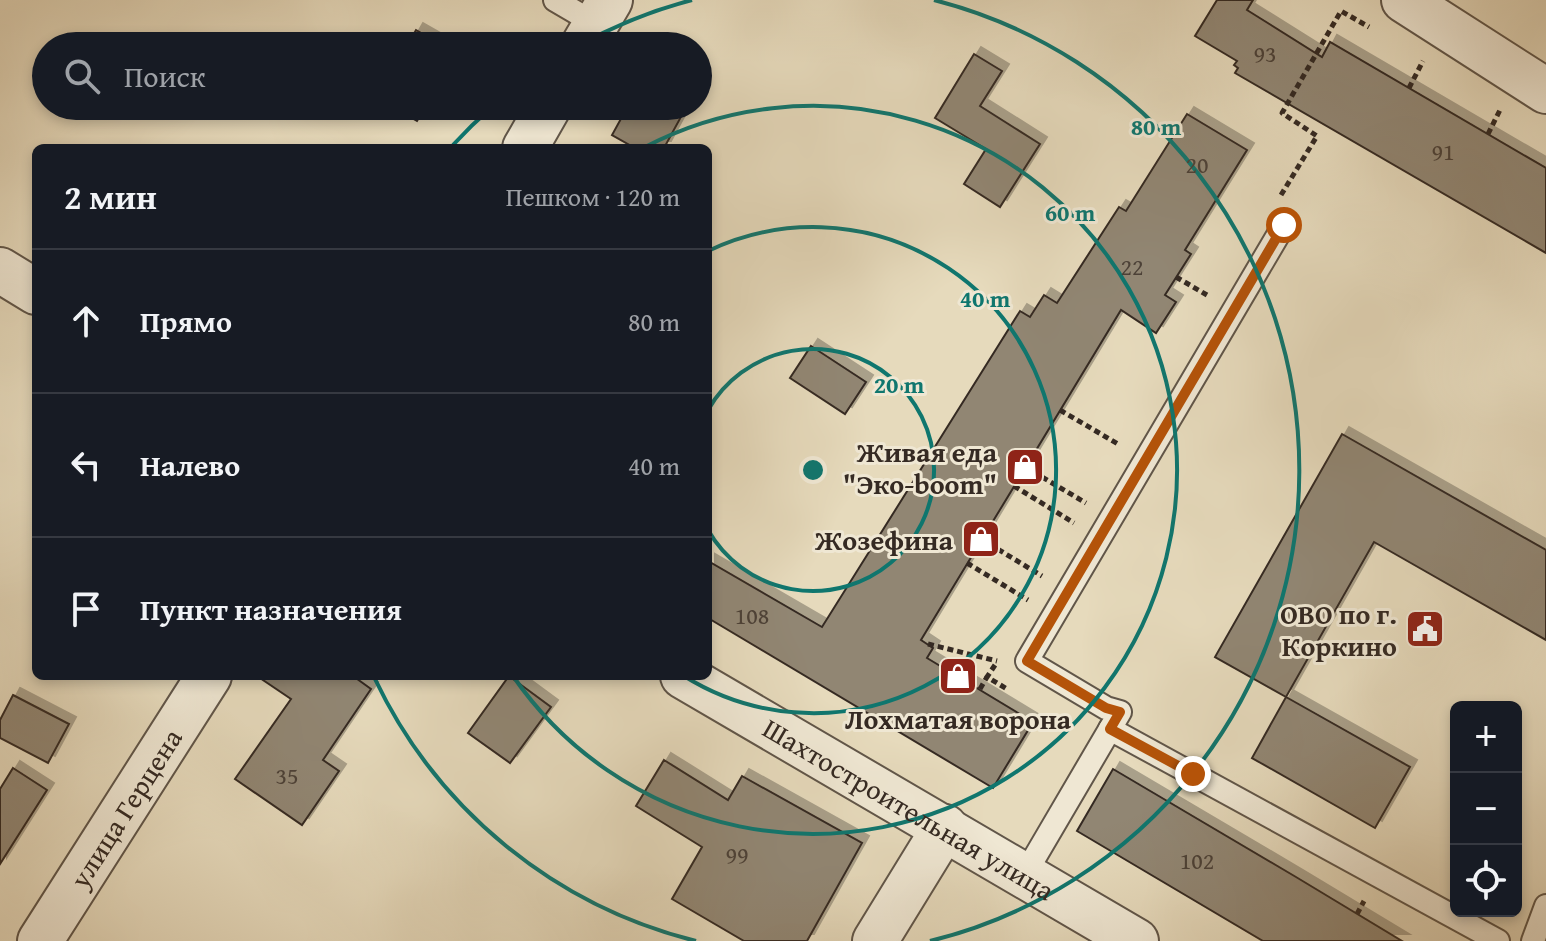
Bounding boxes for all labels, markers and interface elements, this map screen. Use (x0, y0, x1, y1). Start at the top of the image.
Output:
search box (32, 32, 712, 120)
house number: 93 (1253, 36, 1277, 71)
icon: search (60, 54, 104, 98)
text: Поиск (124, 54, 206, 98)
text: 80 m (1131, 109, 1182, 144)
house number: 91 (1431, 134, 1455, 169)
house number: 20 (1185, 147, 1209, 182)
text: 2 мин (64, 172, 157, 221)
text: Пешком · 120 m (506, 177, 680, 216)
text: 60 m (1045, 195, 1096, 230)
route start (1266, 207, 1302, 243)
house number: 22 (1120, 249, 1144, 284)
text: 40 m (960, 281, 1011, 316)
icon: ahead (64, 299, 108, 343)
text: Прямо (140, 299, 232, 343)
text: 80 m (628, 302, 680, 341)
text: 20 m (874, 367, 925, 402)
place label: Живая еда "Эко-boom" (843, 431, 998, 504)
icon: left (64, 443, 108, 487)
text: Налево (140, 443, 240, 487)
text: 40 m (628, 446, 680, 485)
shop icon: Живая еда "Эко-boom" (1004, 446, 1046, 488)
centre of rings (799, 456, 827, 484)
shop icon: Жозефина (960, 518, 1002, 560)
place label: Жозефина (814, 519, 954, 560)
icon: arrive (64, 587, 108, 631)
text: Пункт назначения (140, 587, 402, 631)
place label: ОВО по г. Коркино (1280, 593, 1397, 666)
house number: 108 (735, 598, 769, 633)
public building icon: ОВО по г. Коркино (1404, 608, 1446, 650)
shop icon: Лохматая ворона (937, 655, 979, 697)
place label: Лохматая ворона (845, 698, 1072, 739)
map controls (1450, 701, 1522, 917)
button: + (1450, 701, 1522, 773)
street label: Шахтостроительная улица (756, 707, 1063, 910)
street label: улица Герцена (58, 719, 192, 897)
route end (1175, 756, 1211, 792)
house number: 35 (275, 758, 299, 793)
button: − (1450, 773, 1522, 845)
house number: 99 (725, 837, 749, 872)
house number: 102 (1180, 843, 1214, 878)
button: locate (1450, 845, 1522, 917)

